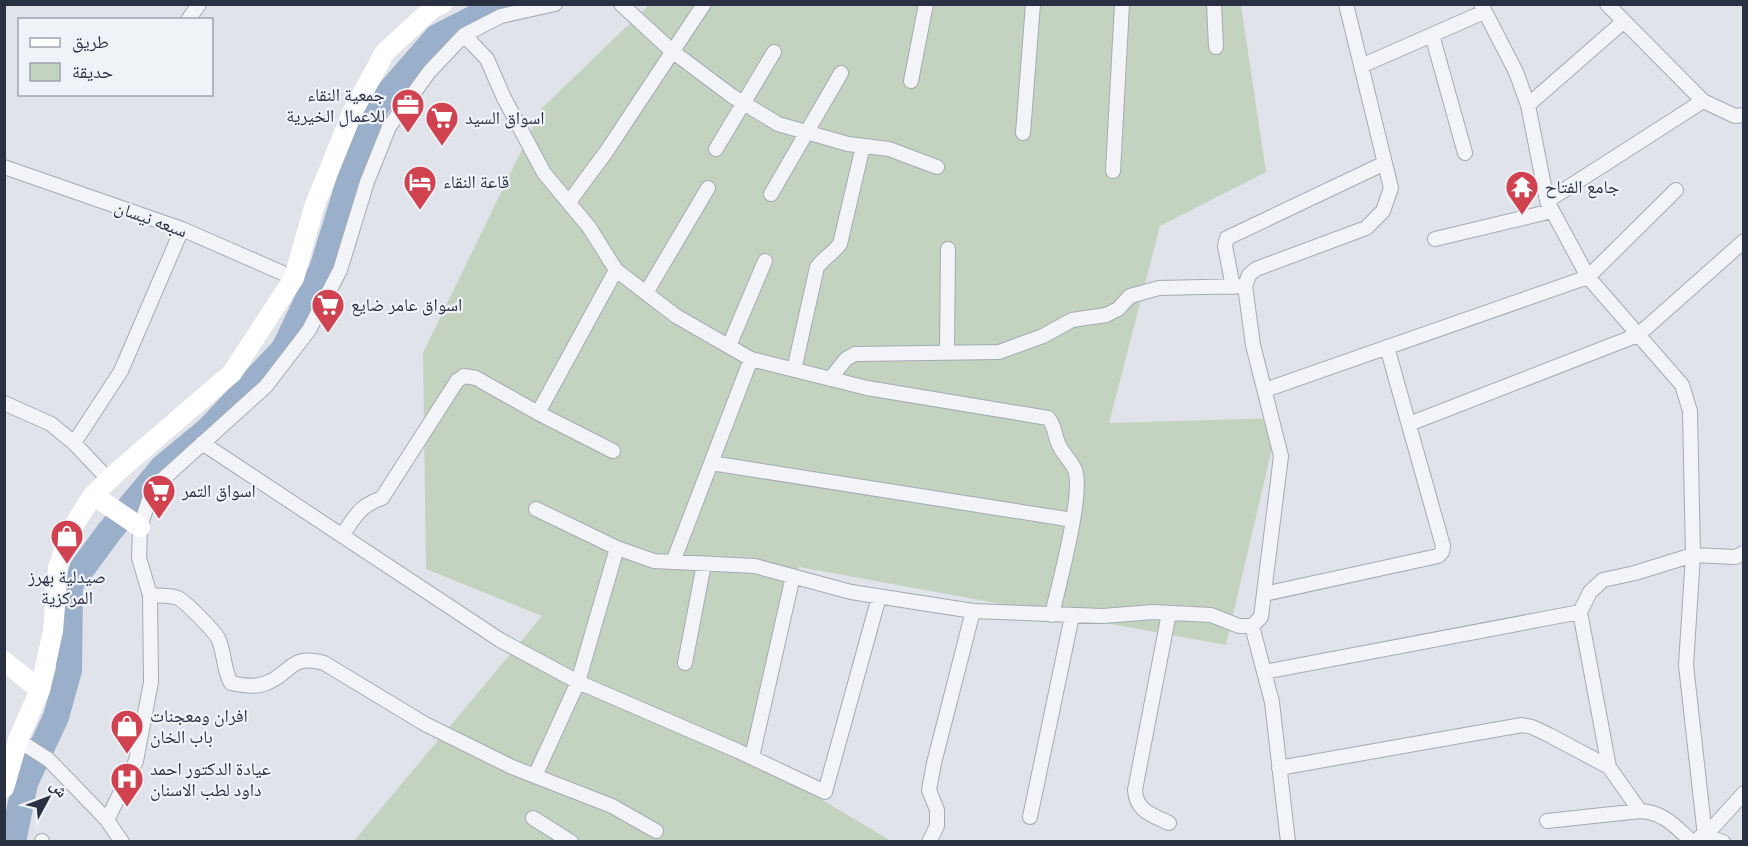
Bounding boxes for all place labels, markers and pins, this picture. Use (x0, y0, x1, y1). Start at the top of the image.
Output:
place label: جمعية النقاء للاعمال الخيرية (286, 82, 385, 128)
office icon: جمعية النقاء للاعمال الخيرية (390, 87, 426, 134)
supermarket icon: اسواق السيد (424, 100, 460, 147)
place label: اسواق السيد (465, 105, 545, 130)
hotel icon: قاعة النقاء (402, 164, 438, 211)
place label: قاعة النقاء (443, 169, 509, 194)
temple icon: جامع الفتاح (1504, 169, 1540, 216)
place label: جامع الفتاح (1545, 174, 1619, 199)
supermarket icon: اسواق عامر ضايع (310, 287, 346, 334)
place label: اسواق عامر ضايع (351, 292, 462, 317)
supermarket icon: اسواق التمر (141, 473, 177, 520)
place label: اسواق التمر (181, 478, 256, 503)
shop icon: صيدلية بهرز المركزية (49, 518, 85, 565)
place label: صيدلية بهرز المركزية (27, 564, 106, 610)
place label: افران ومعجنات باب الخان (150, 703, 248, 749)
shop icon: افران ومعجنات باب الخان (109, 708, 145, 755)
place label: عيادة الدكتور احمد داود لطب الاسنان (150, 756, 271, 802)
hospital icon: عيادة الدكتور احمد داود لطب الاسنان (109, 761, 145, 808)

